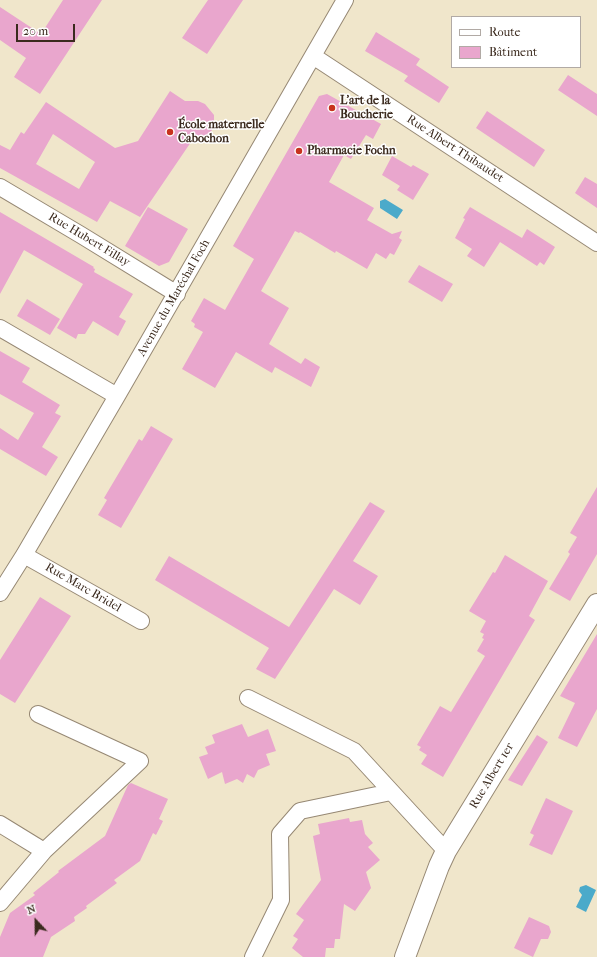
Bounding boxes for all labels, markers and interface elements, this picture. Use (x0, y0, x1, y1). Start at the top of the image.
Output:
scale bar (18, 16, 77, 42)
legend (451, 16, 581, 68)
text: 20 m (23, 24, 48, 38)
text: Route (489, 25, 521, 39)
text: Bâtiment (489, 45, 537, 59)
place label: L'art de la Boucherie (340, 94, 393, 122)
marker: L'art de la Boucherie (327, 103, 337, 113)
street label: Rue Albert Thibaudet (404, 112, 506, 186)
place label: École maternelle Cabochon (178, 118, 264, 146)
marker: École maternelle Cabochon (165, 127, 175, 137)
place label: Pharmacie Fochn (307, 144, 396, 158)
marker: Pharmacie Fochn (294, 146, 304, 156)
street label: Rue Hubert Fillay (46, 210, 132, 270)
street label: Avenue du Maréchal Foch (135, 237, 213, 359)
street label: Rue Marc Bridel (42, 560, 124, 616)
street label: Rue Albert 1er (467, 740, 517, 812)
north arrow (16, 901, 56, 941)
text: N (25, 902, 38, 917)

